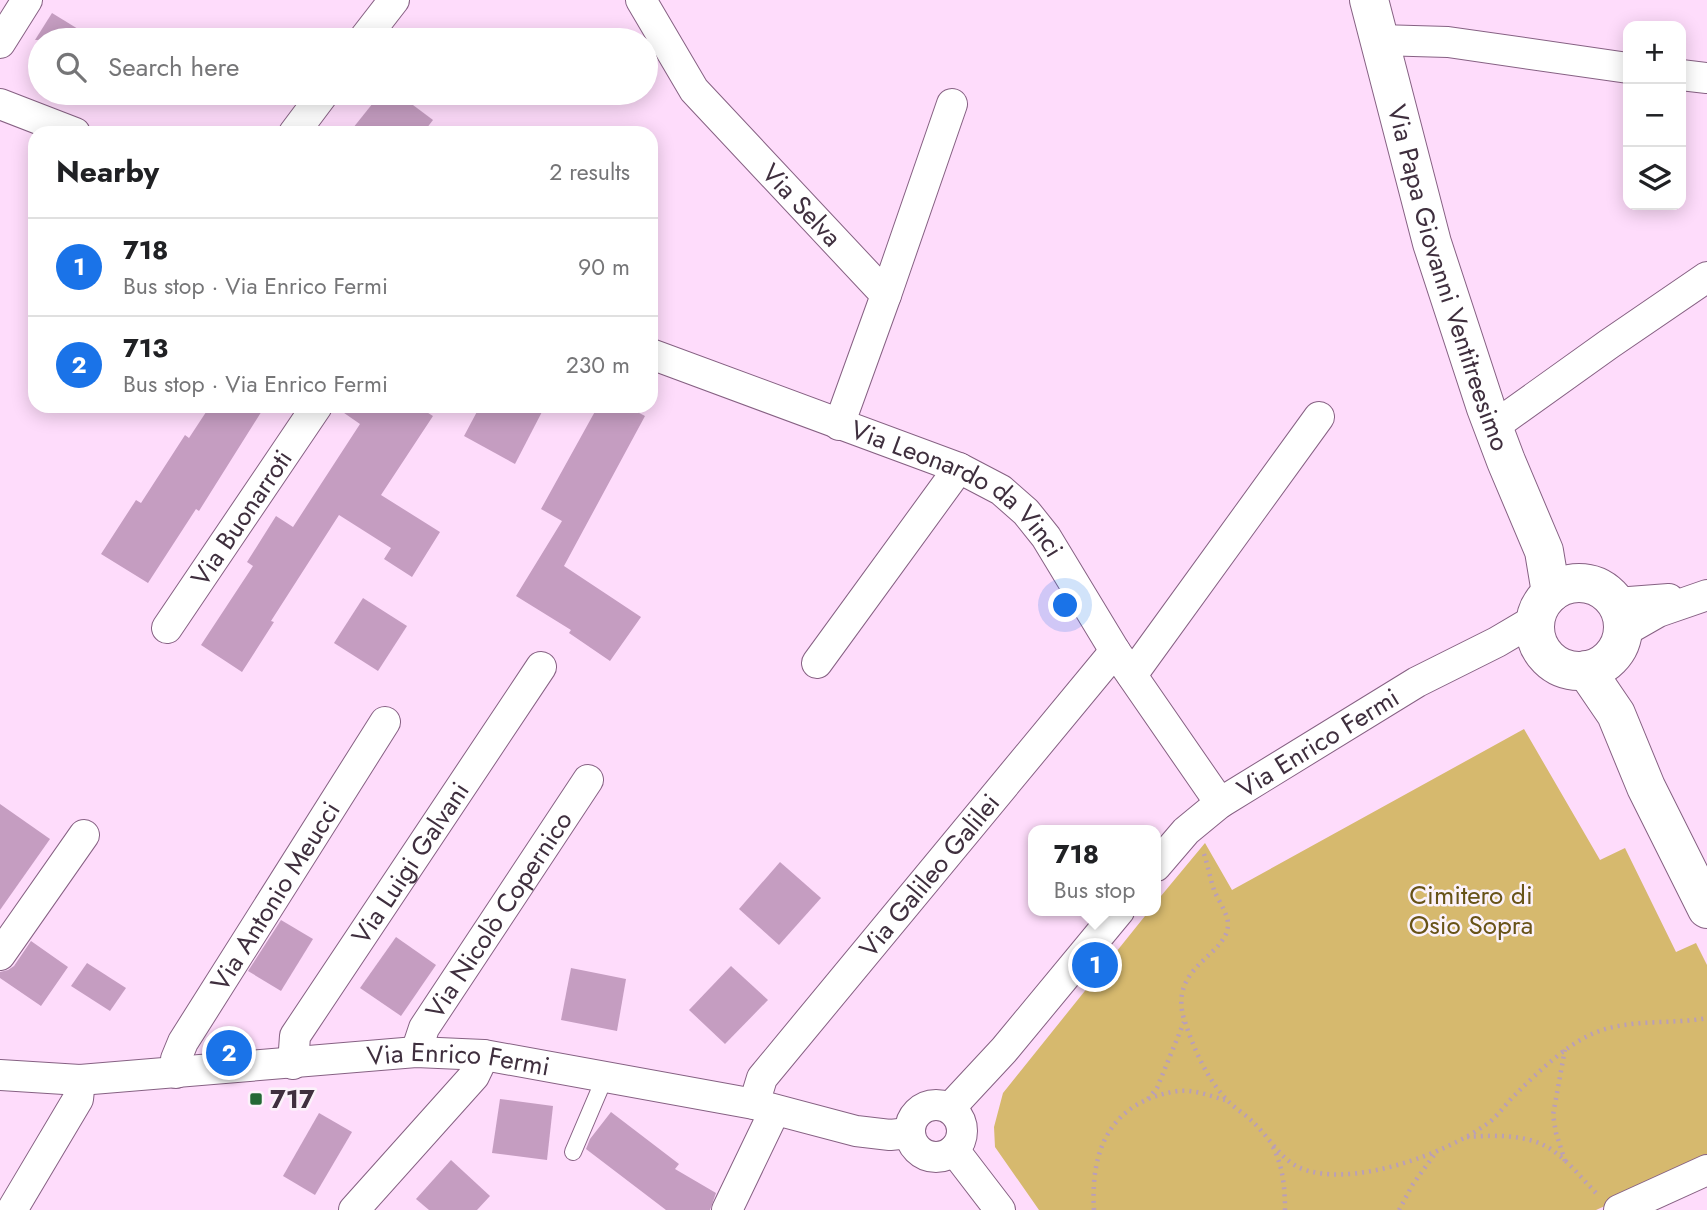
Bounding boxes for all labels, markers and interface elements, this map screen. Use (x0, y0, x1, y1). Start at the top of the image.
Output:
map controls (1623, 21, 1686, 210)
button: + (1623, 21, 1686, 84)
search box (28, 28, 658, 105)
icon: search (52, 48, 90, 86)
text: Search here (108, 48, 240, 86)
button: − (1623, 84, 1686, 147)
street label: Via Papa Giovanni Ventitreesimo (1378, 101, 1520, 456)
button: layers (1623, 147, 1686, 210)
text: Nearby (56, 150, 159, 193)
text: 2 results (549, 155, 630, 189)
street label: Via Selva (753, 155, 850, 255)
text: 718 (123, 231, 168, 269)
text: 1 (73, 250, 85, 284)
text: 90 m (578, 250, 630, 284)
text: Bus stop · Via Enrico Fermi (123, 269, 388, 303)
text: 713 (123, 329, 168, 367)
text: 2 (71, 348, 87, 382)
text: 230 m (566, 348, 630, 382)
text: Bus stop · Via Enrico Fermi (123, 367, 388, 401)
street label: Via Leonardo da Vinci (845, 411, 1073, 564)
street label: Via Buonarroti (182, 442, 301, 594)
your location (1048, 588, 1082, 622)
street label: Via Enrico Fermi (1230, 679, 1406, 807)
street label: Via Luigi Galvani (342, 774, 478, 952)
street label: Via Galileo Galilei (850, 785, 1009, 966)
street label: Via Antonio Meucci (201, 794, 349, 998)
street label: Via Nicolò Copernico (416, 803, 581, 1026)
popup (1028, 825, 1161, 916)
text: 718 (1054, 835, 1099, 873)
text: Bus stop (1054, 873, 1135, 907)
park label: Cimitero di Osio Sopra (1409, 876, 1533, 944)
pin: 1 (1072, 939, 1118, 991)
pin: 2 (206, 1027, 252, 1079)
street label: Via Enrico Fermi (365, 1033, 553, 1086)
place label: 717 (270, 1080, 315, 1118)
marker: 717 (248, 1091, 264, 1107)

